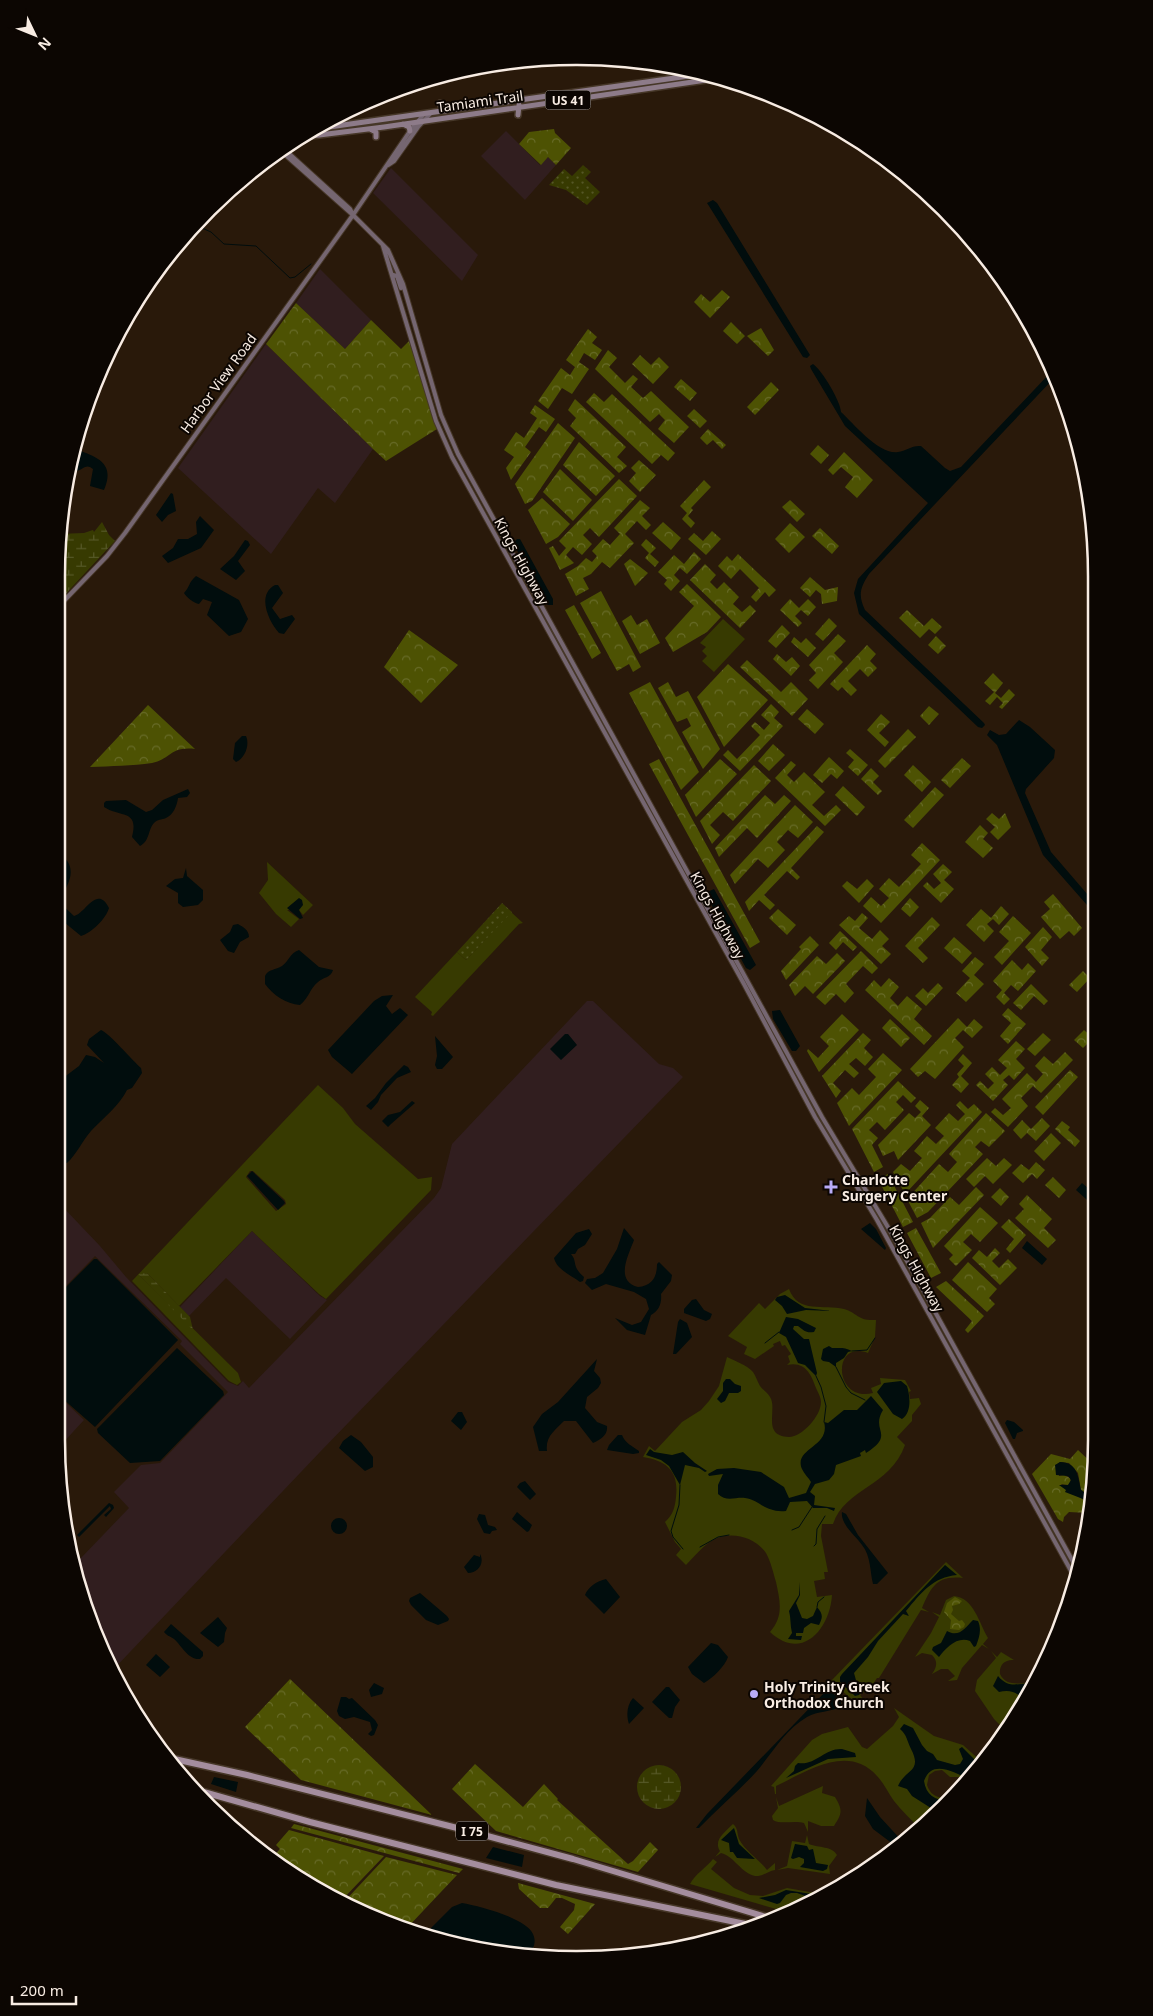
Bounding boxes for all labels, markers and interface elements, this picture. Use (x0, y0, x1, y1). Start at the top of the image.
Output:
north arrow (10, 10, 60, 60)
text: N (34, 34, 56, 55)
street label: Tamiami Trail (436, 86, 524, 116)
road number: US 41 (546, 90, 590, 110)
street label: Harbor View Road (176, 330, 260, 436)
street label: Kings Highway (490, 514, 554, 609)
street label: Kings Highway (686, 868, 750, 963)
place label: Charlotte Surgery Center (842, 1170, 948, 1205)
marker: Charlotte Surgery Center (824, 1180, 838, 1194)
street label: Kings Highway (885, 1221, 949, 1316)
place label: Holy Trinity Greek Orthodox Church (764, 1677, 890, 1712)
marker: Holy Trinity Greek Orthodox Church (748, 1688, 760, 1700)
road number: I 75 (456, 1822, 488, 1840)
scale bar (12, 1974, 76, 2006)
text: 200 m (20, 1980, 64, 2000)

